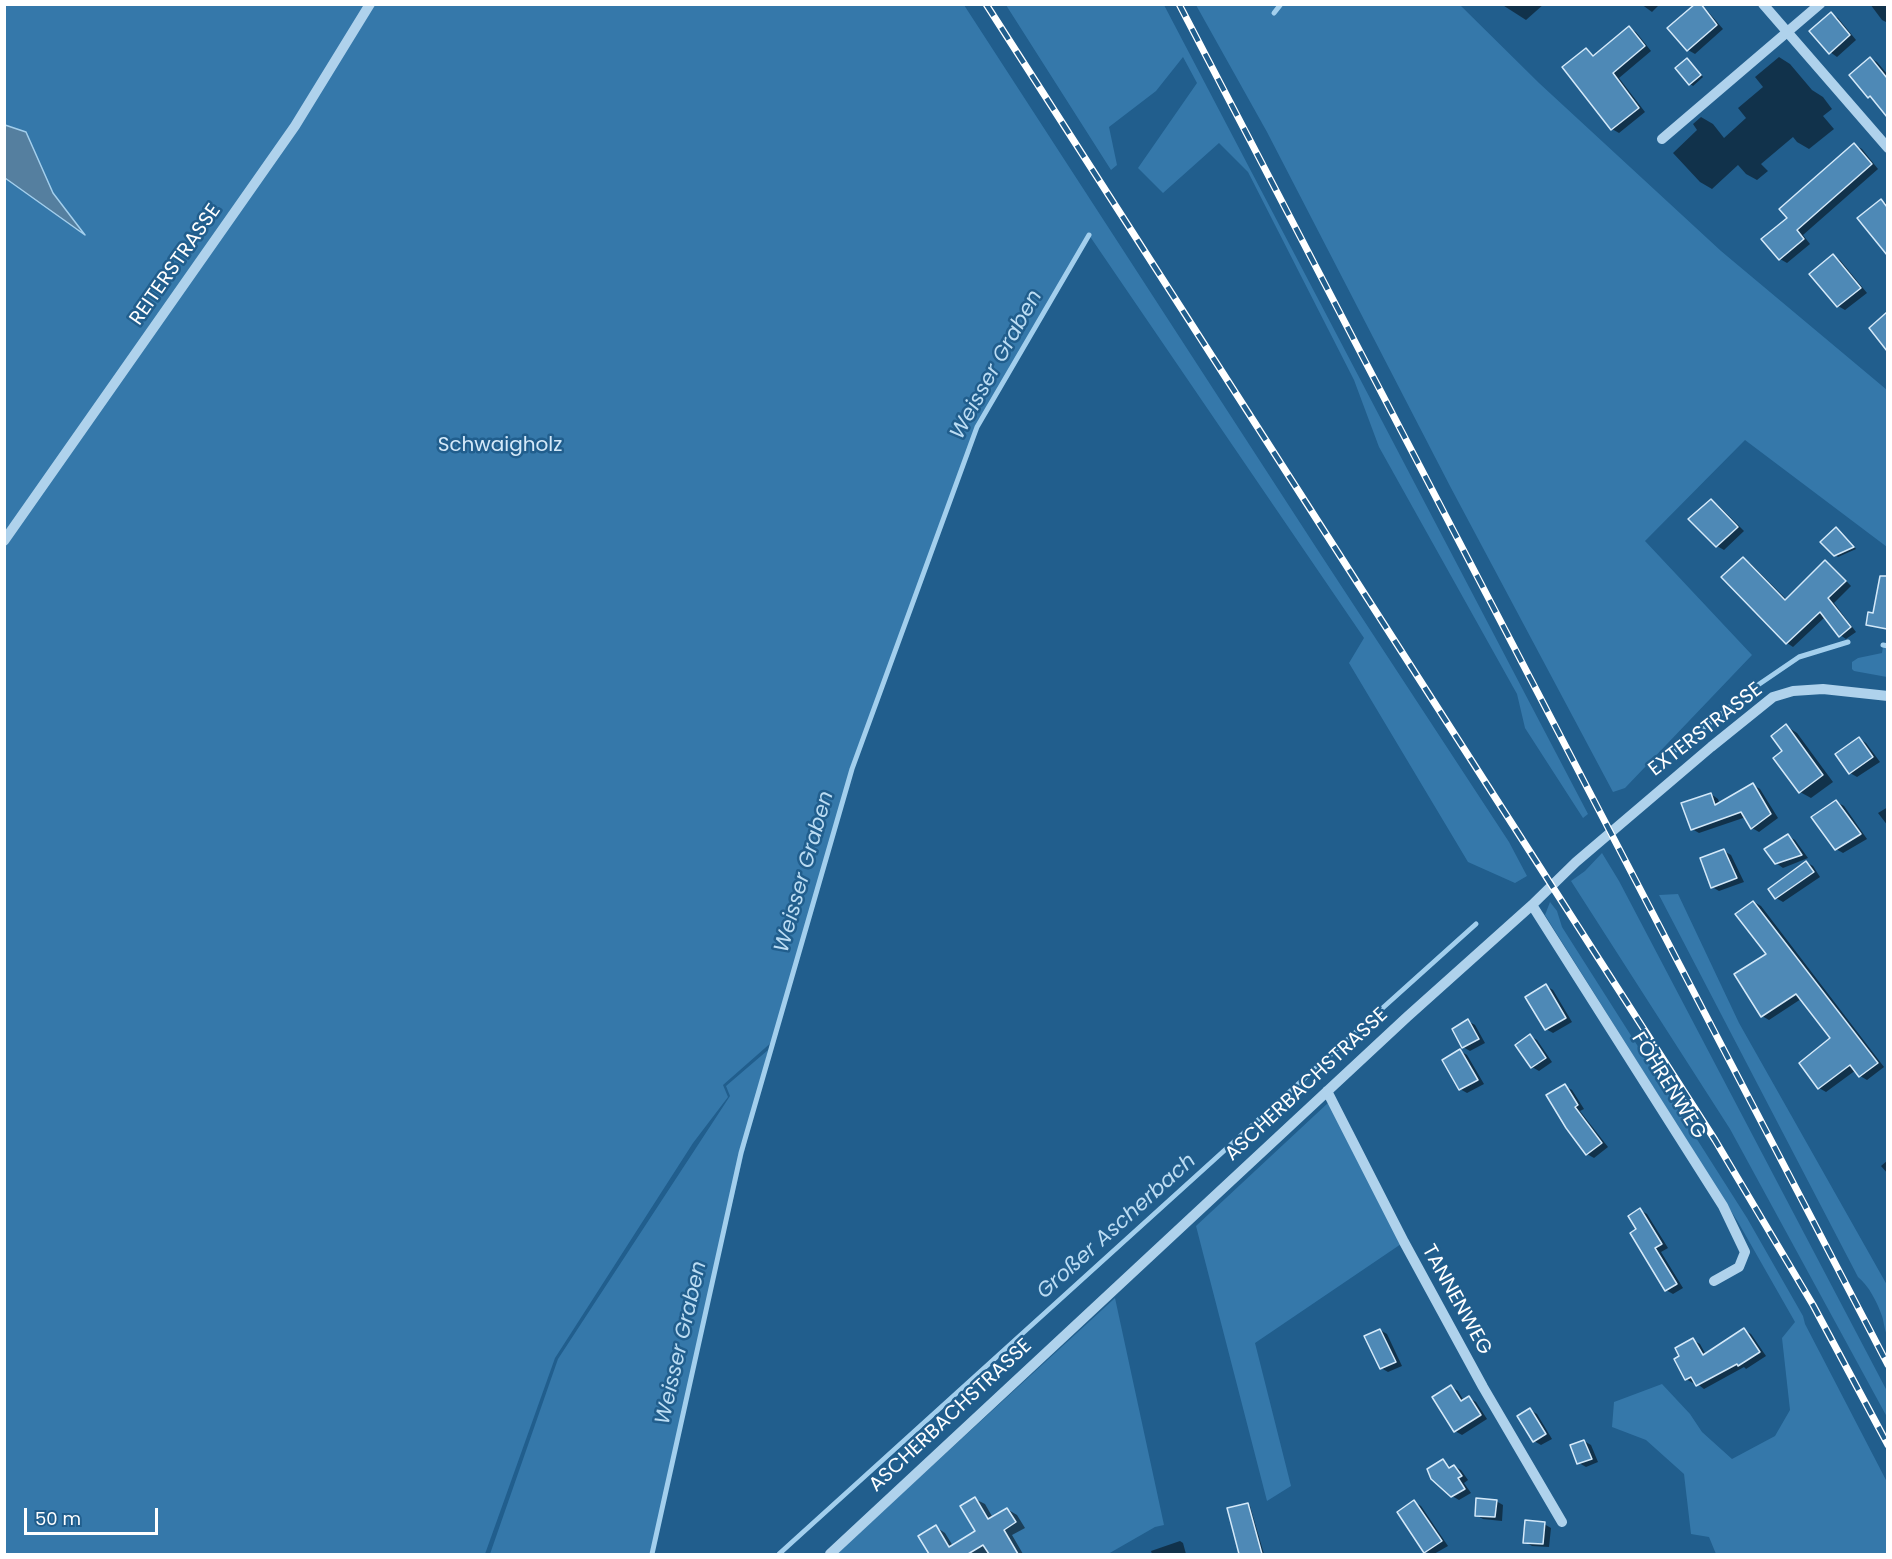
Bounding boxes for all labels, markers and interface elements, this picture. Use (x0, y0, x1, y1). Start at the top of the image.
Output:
street label: REITERSTRASSE (125, 200, 227, 330)
water label: Weisser Graben (946, 286, 1048, 444)
park label: Schwaigholz (438, 434, 562, 458)
street label: EXTERSTRASSE (1644, 678, 1768, 782)
water label: Weisser Graben (770, 788, 840, 956)
street label: ASCHERBACHSTRASSE (1221, 1003, 1393, 1167)
street label: FÖHRENWEG (1626, 1028, 1710, 1144)
water label: Großer Ascherbach (1032, 1149, 1202, 1305)
street label: TANNENWEG (1416, 1241, 1496, 1359)
water label: Weisser Graben (651, 1259, 713, 1427)
street label: ASCHERBACHSTRASSE (865, 1334, 1037, 1498)
scale bar (27, 1496, 160, 1534)
text: 50 m (35, 1506, 81, 1531)

